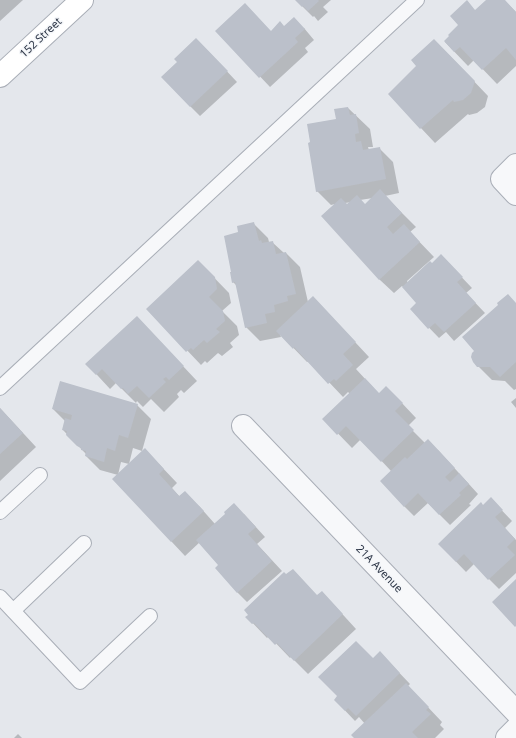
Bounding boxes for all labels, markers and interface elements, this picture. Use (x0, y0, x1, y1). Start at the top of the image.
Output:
street label: 152 Street (17, 15, 65, 61)
street label: 21A Avenue (353, 542, 405, 596)

